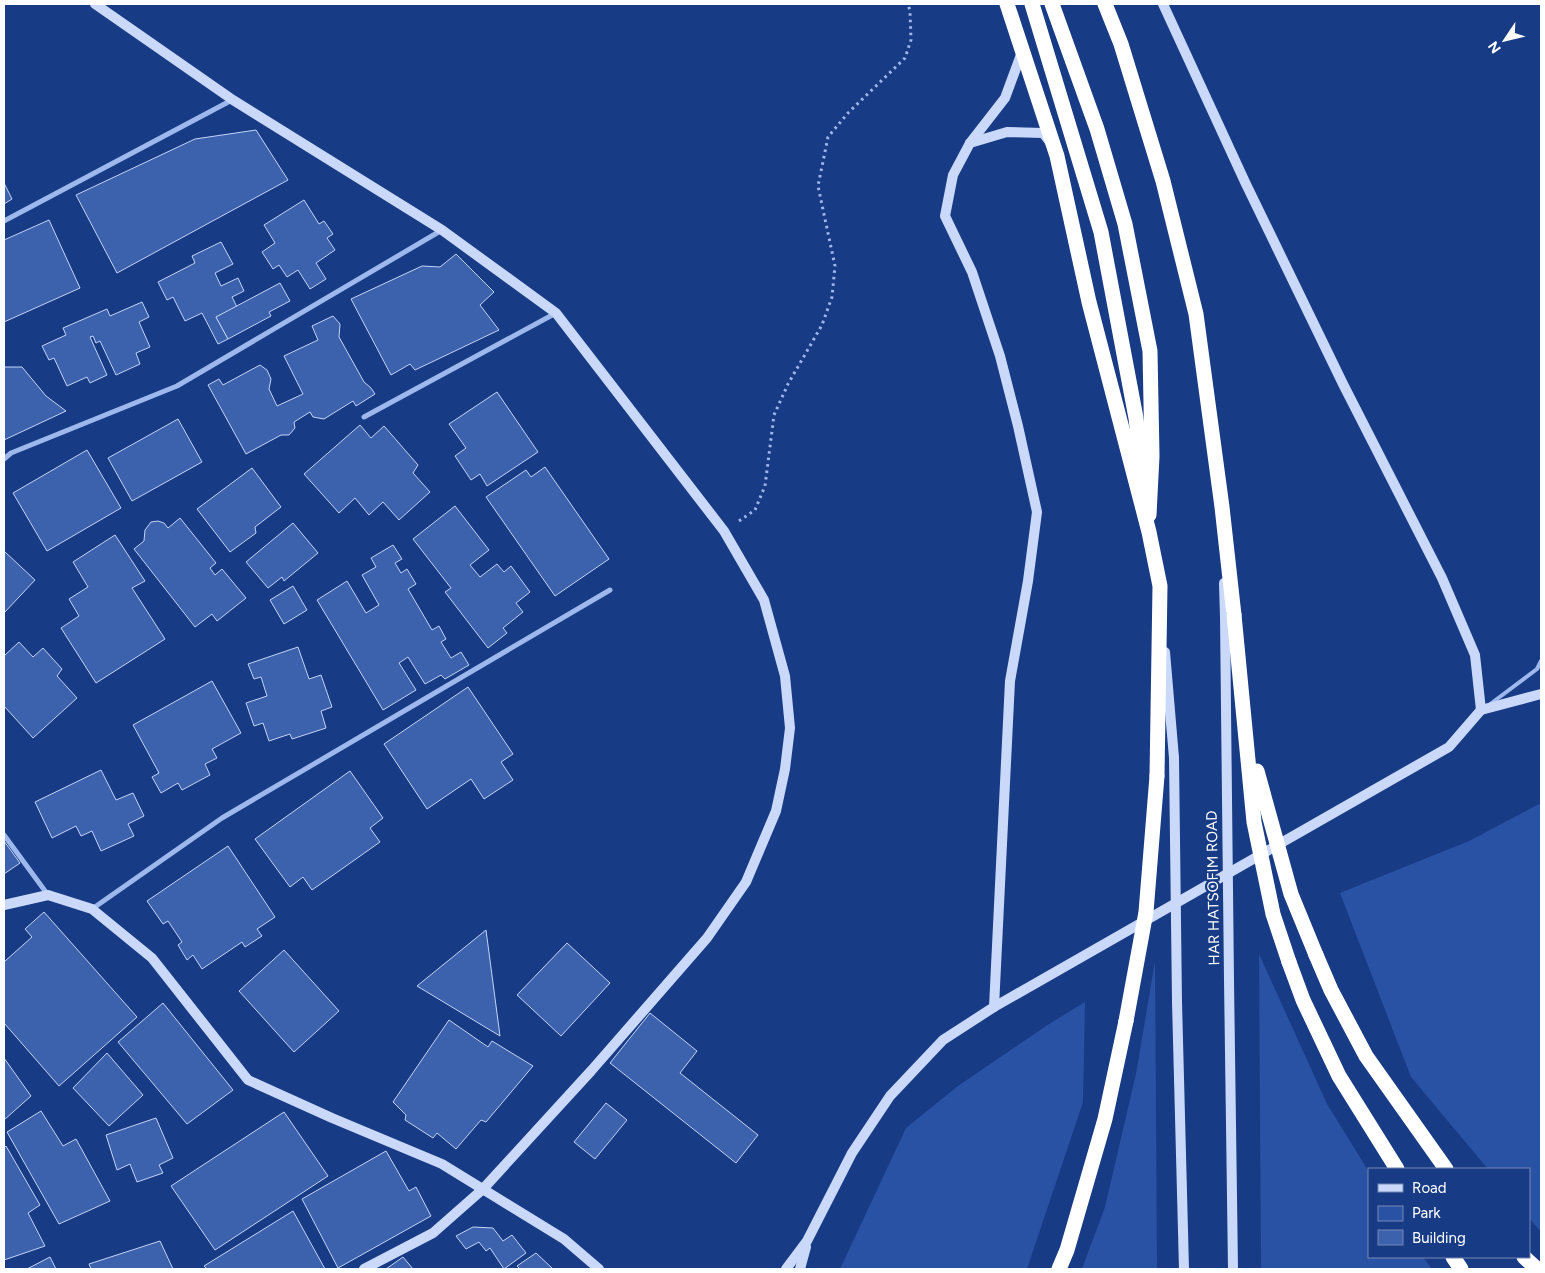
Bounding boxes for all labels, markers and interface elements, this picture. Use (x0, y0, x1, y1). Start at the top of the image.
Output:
north arrow (1480, 15, 1530, 65)
text: N (1485, 38, 1505, 56)
street label: HAR HATSOFIM ROAD (1203, 810, 1223, 966)
legend (1368, 1168, 1530, 1258)
text: Road (1412, 1179, 1447, 1197)
text: Park (1412, 1204, 1441, 1222)
text: Building (1412, 1229, 1466, 1247)

